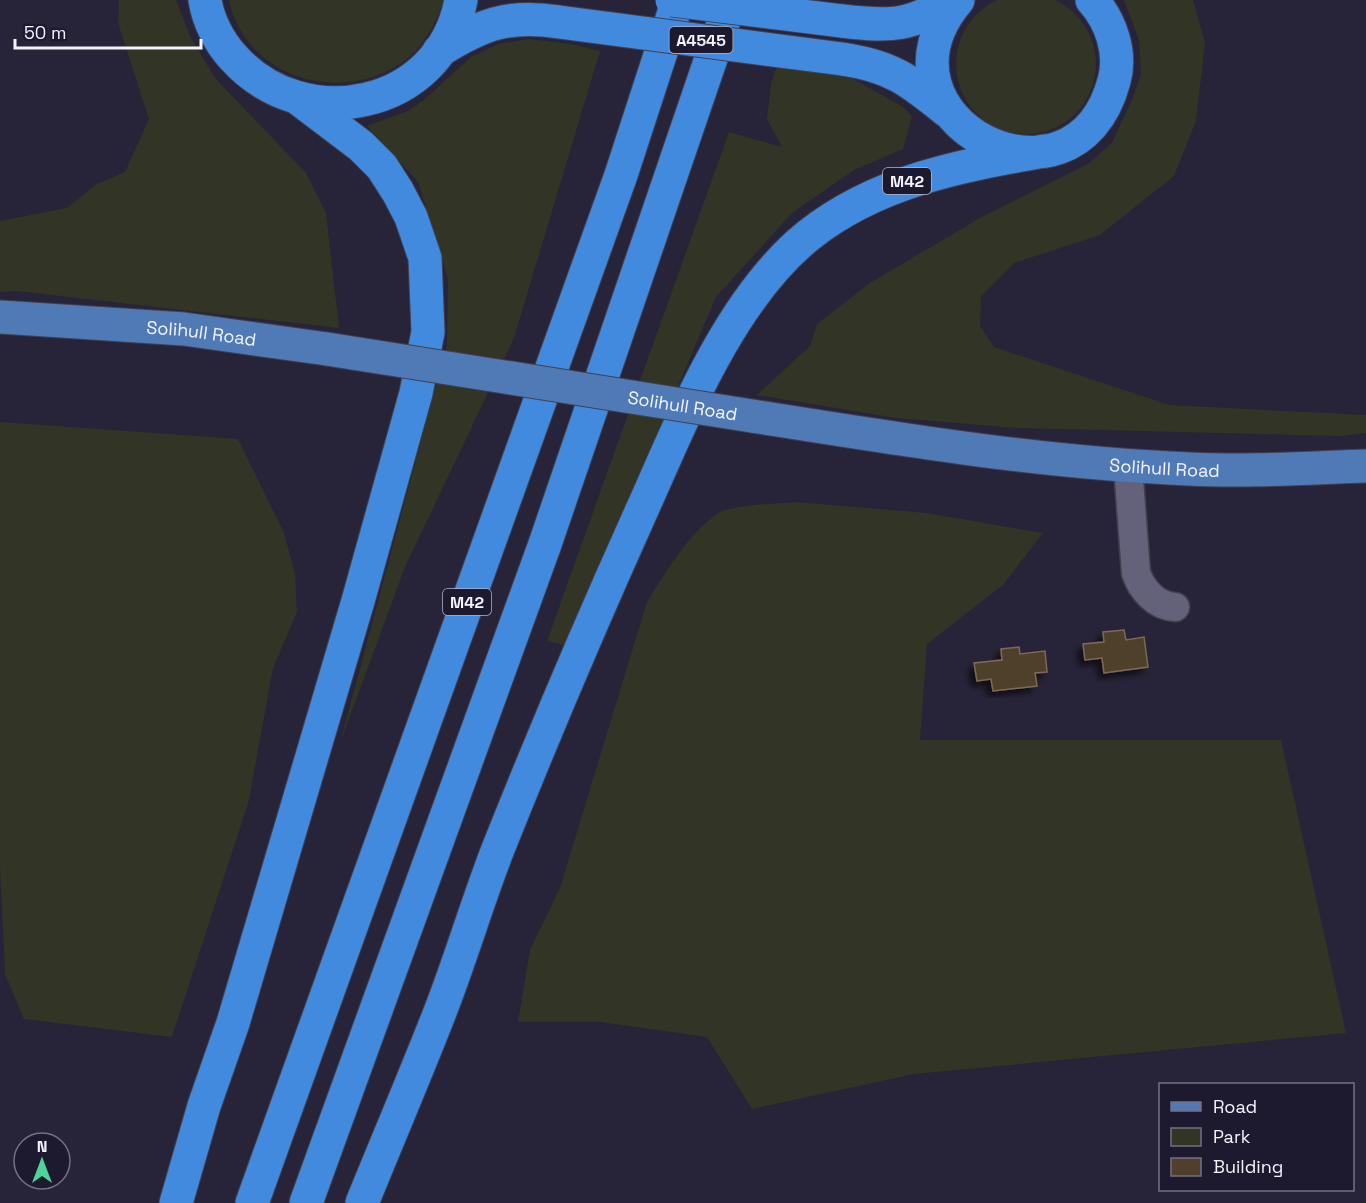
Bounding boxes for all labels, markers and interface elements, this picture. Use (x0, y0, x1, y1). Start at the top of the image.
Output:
scale bar (15, 12, 201, 50)
text: 50 m (24, 21, 66, 44)
road number: A4545 (670, 27, 732, 53)
road number: M42 (883, 168, 931, 194)
street label: Solihull Road (146, 315, 258, 350)
street label: Solihull Road (626, 385, 739, 425)
street label: Solihull Road (1108, 453, 1220, 481)
road number: M42 (443, 589, 491, 615)
legend (1159, 1083, 1354, 1191)
text: Road (1213, 1095, 1257, 1118)
text: Park (1213, 1125, 1251, 1148)
north arrow (12, 1131, 72, 1191)
text: N (37, 1136, 47, 1157)
text: Building (1213, 1155, 1283, 1178)

